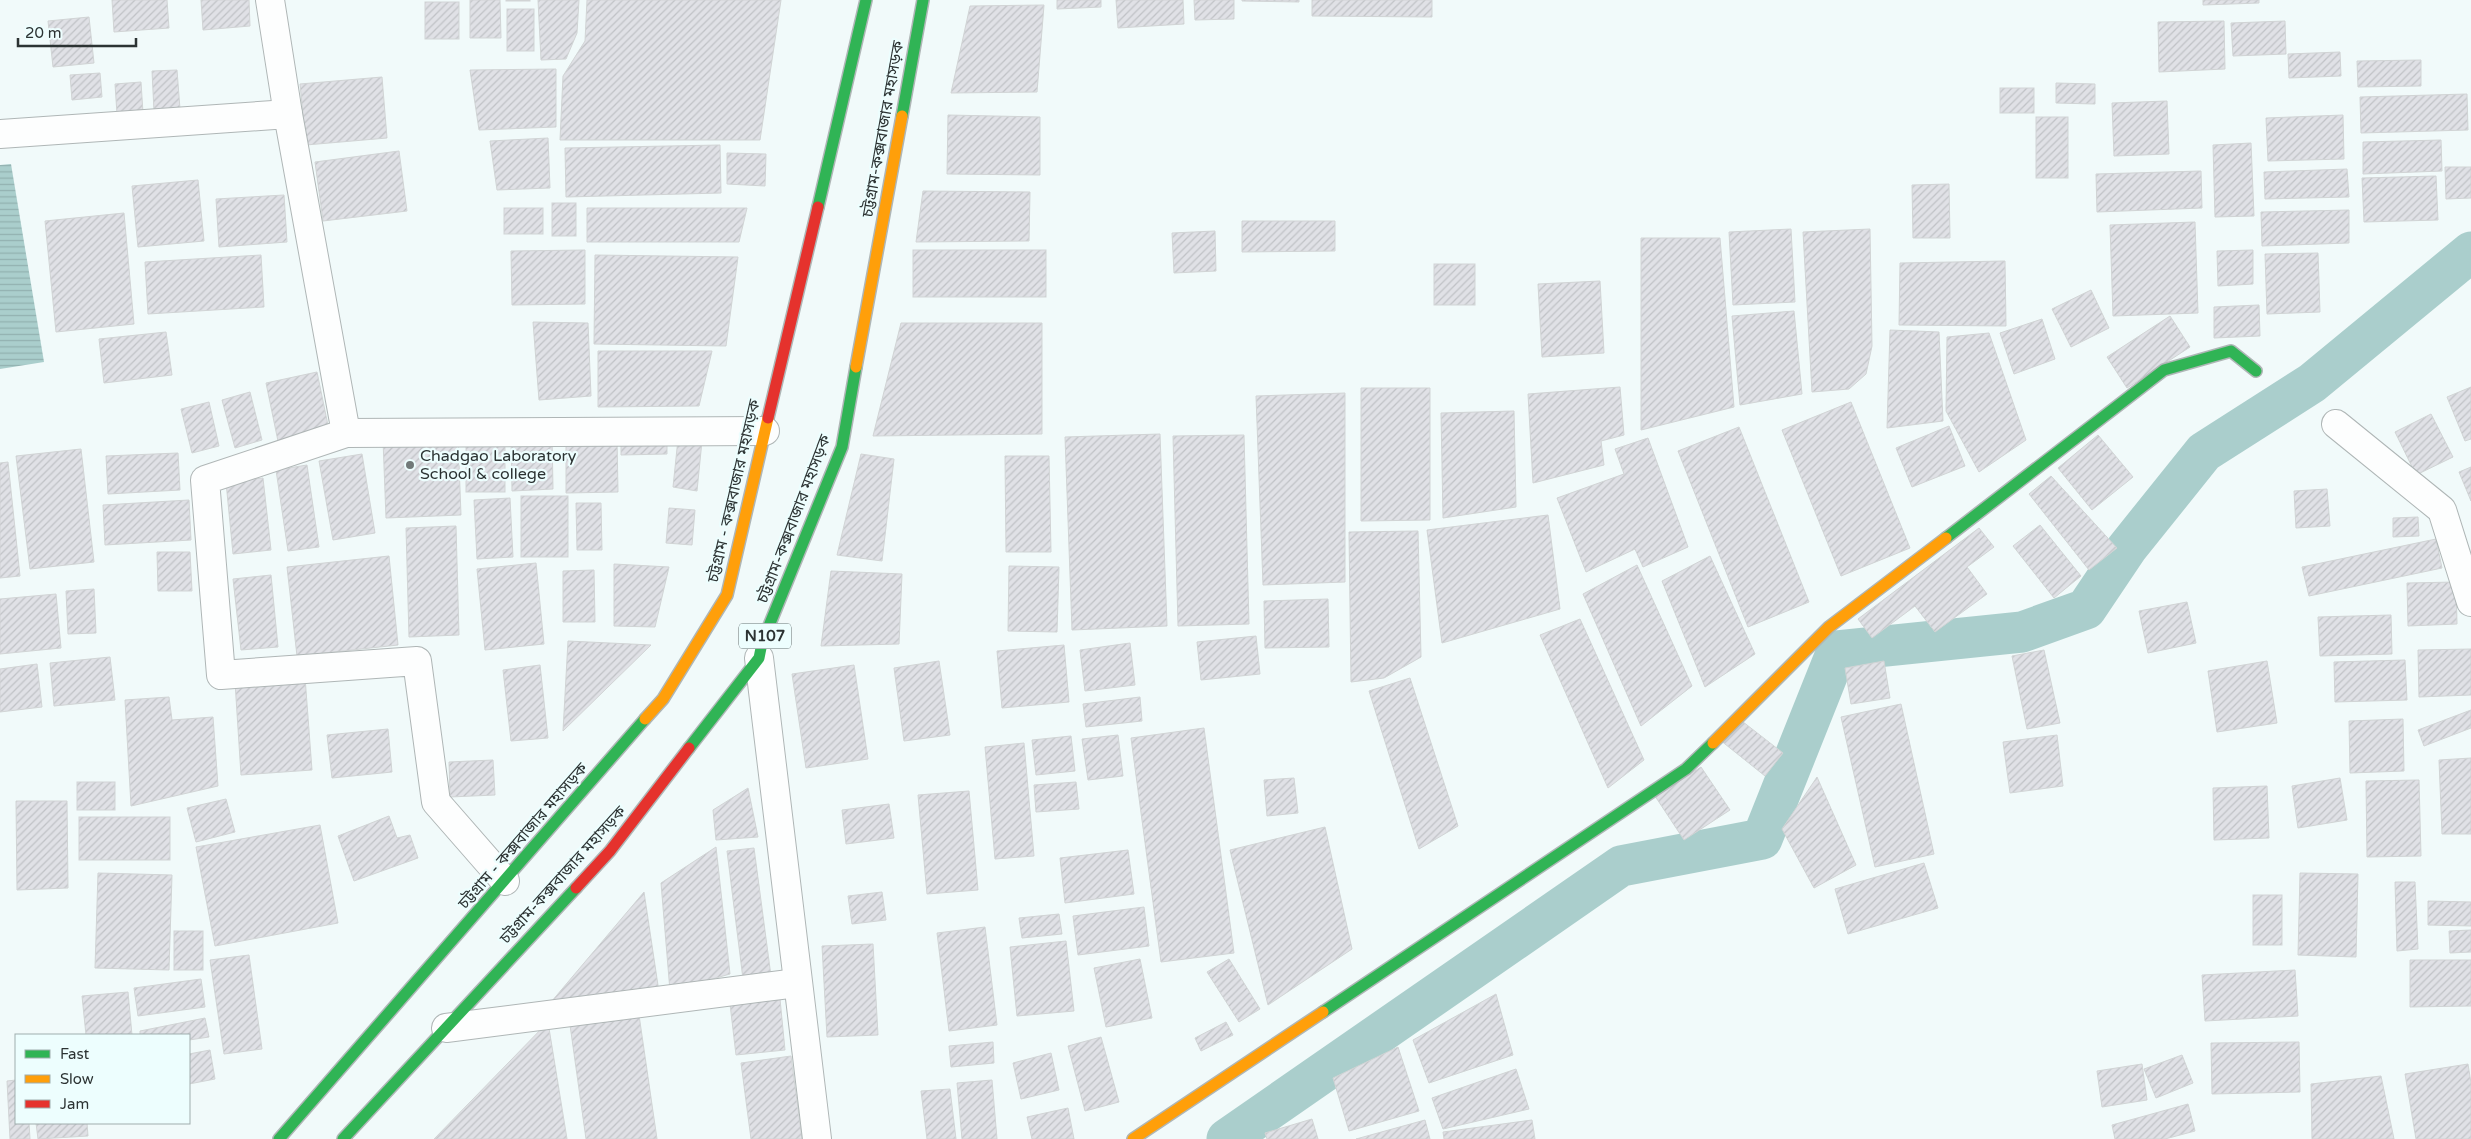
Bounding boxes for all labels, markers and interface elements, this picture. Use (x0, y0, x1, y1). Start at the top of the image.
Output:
scale bar (18, 15, 135, 47)
text: 20 m (25, 24, 62, 42)
street label: চট্টগ্রাম-কক্সবাজার মহাসড়ক (857, 38, 909, 220)
street label: চট্টগ্রাম - কক্সবাজার মহাসড়ক (703, 396, 765, 585)
street label: চট্টগ্রাম-কক্সবাজার মহাসড়ক (752, 431, 836, 607)
place label: Chadgao Laboratory School & college (420, 446, 577, 484)
marker: Chadgao Laboratory School & college (404, 459, 416, 471)
road number: N107 (739, 624, 791, 648)
street label: চট্টগ্রাম - কক্সবাজার মহাসড়ক (453, 758, 593, 914)
street label: চট্টগ্রাম-কক্সবাজার মহাসড়ক (495, 801, 631, 949)
legend (15, 1034, 190, 1124)
text: Fast (60, 1045, 90, 1063)
text: Slow (60, 1070, 94, 1088)
text: Jam (60, 1095, 89, 1113)

